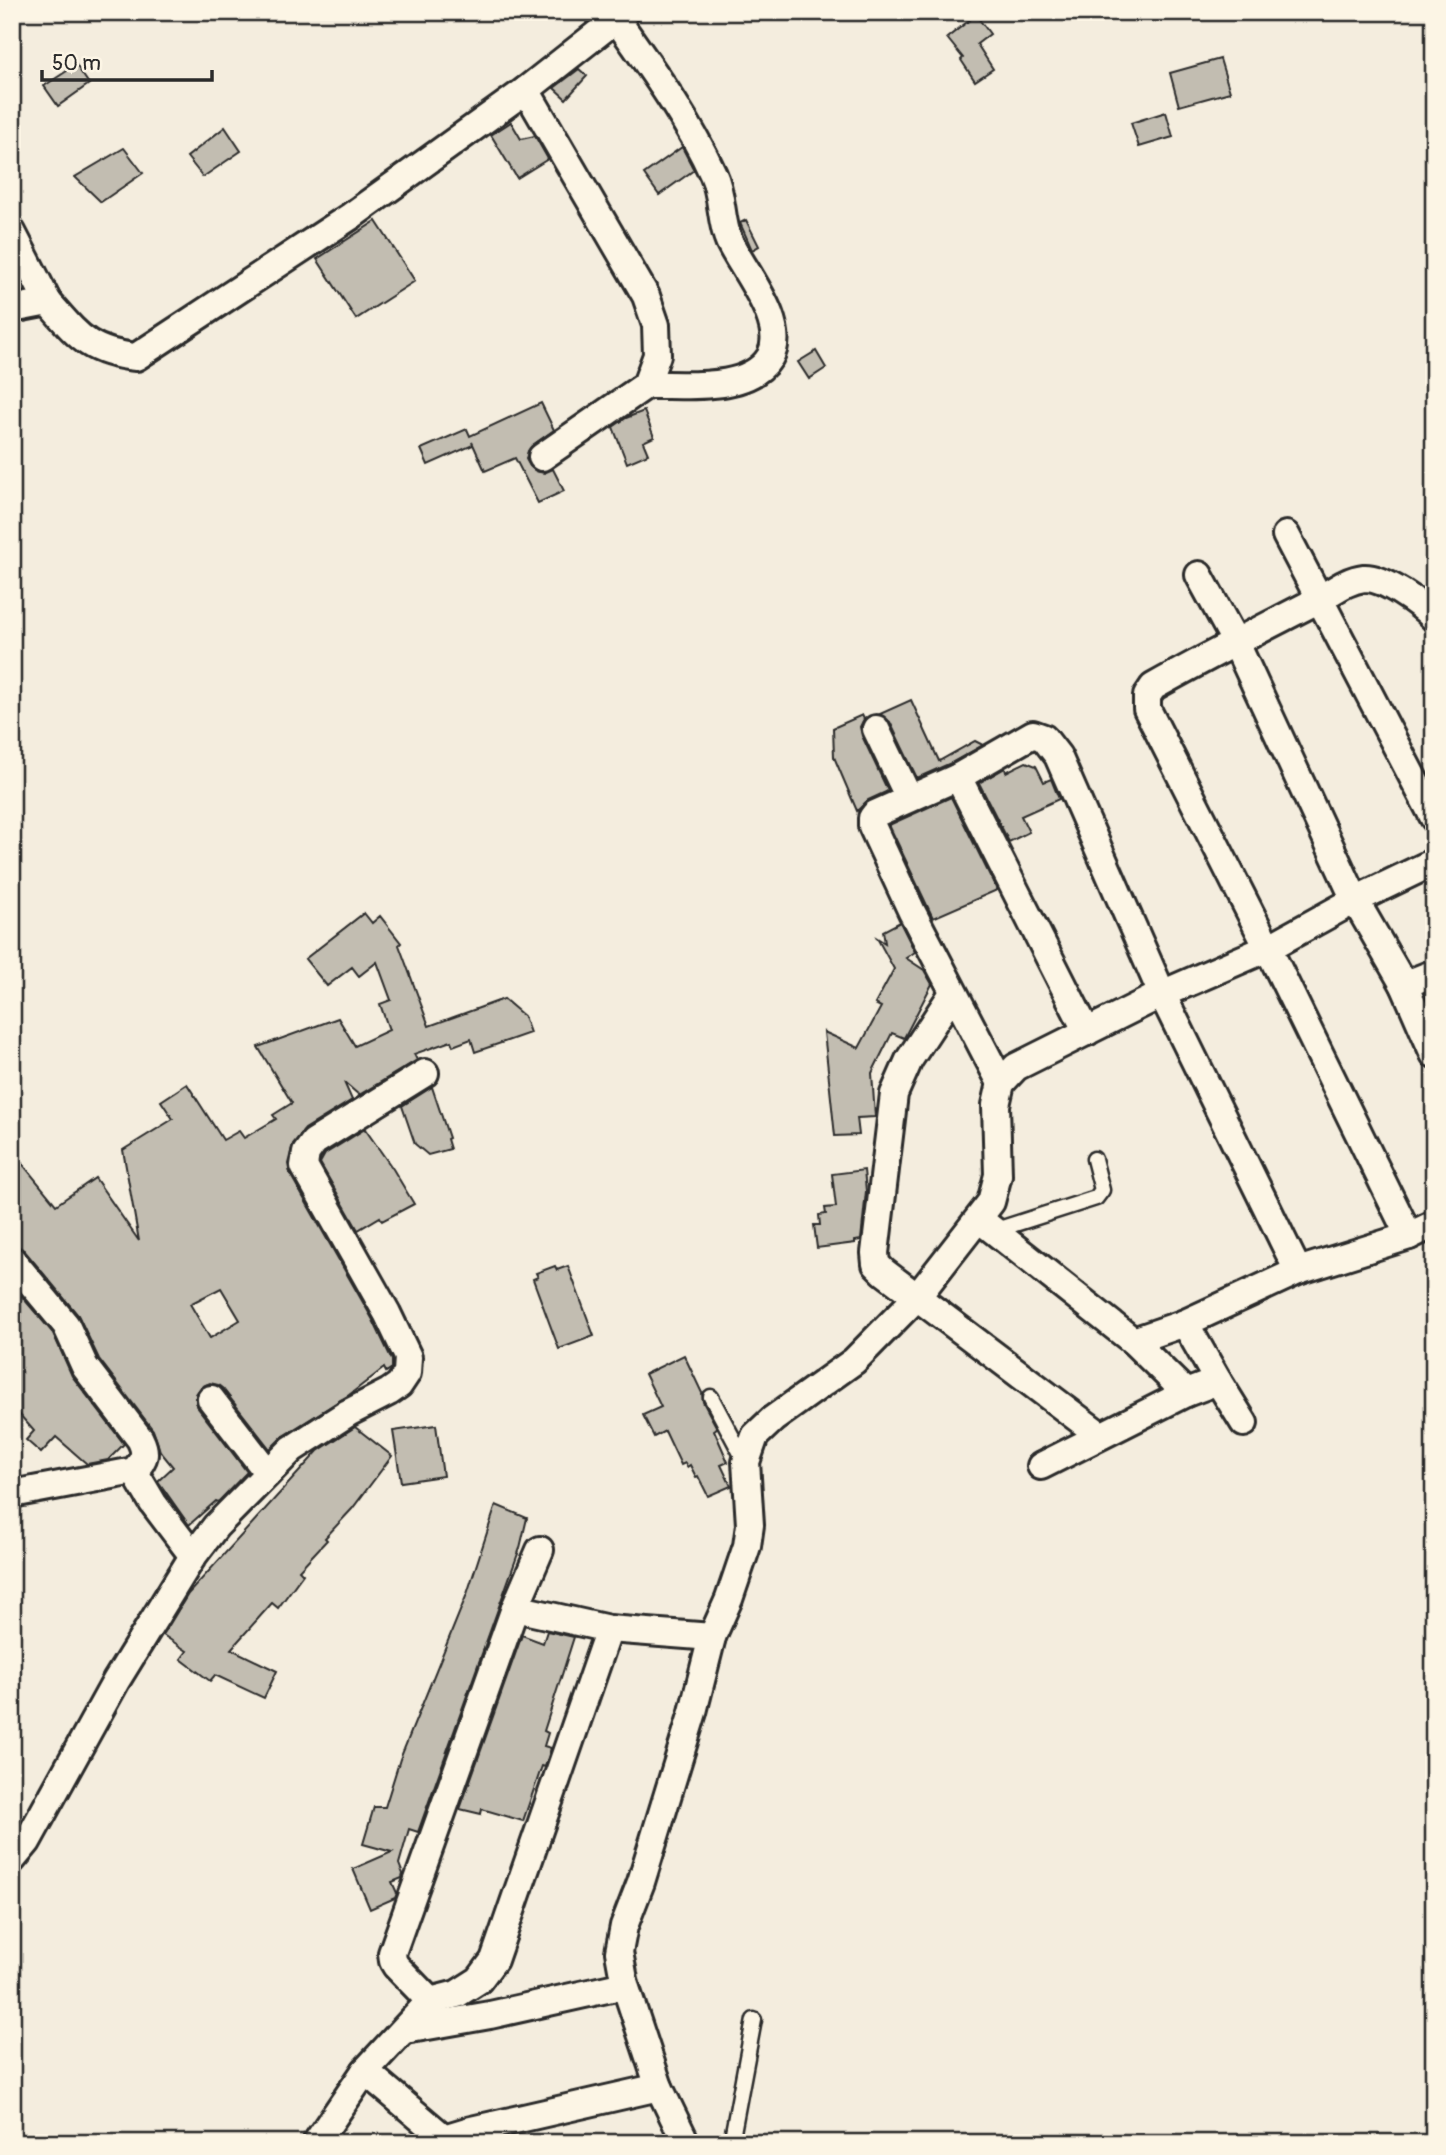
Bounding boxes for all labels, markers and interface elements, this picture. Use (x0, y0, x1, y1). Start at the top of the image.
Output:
scale bar (42, 38, 212, 82)
text: 50 m (52, 50, 101, 77)

